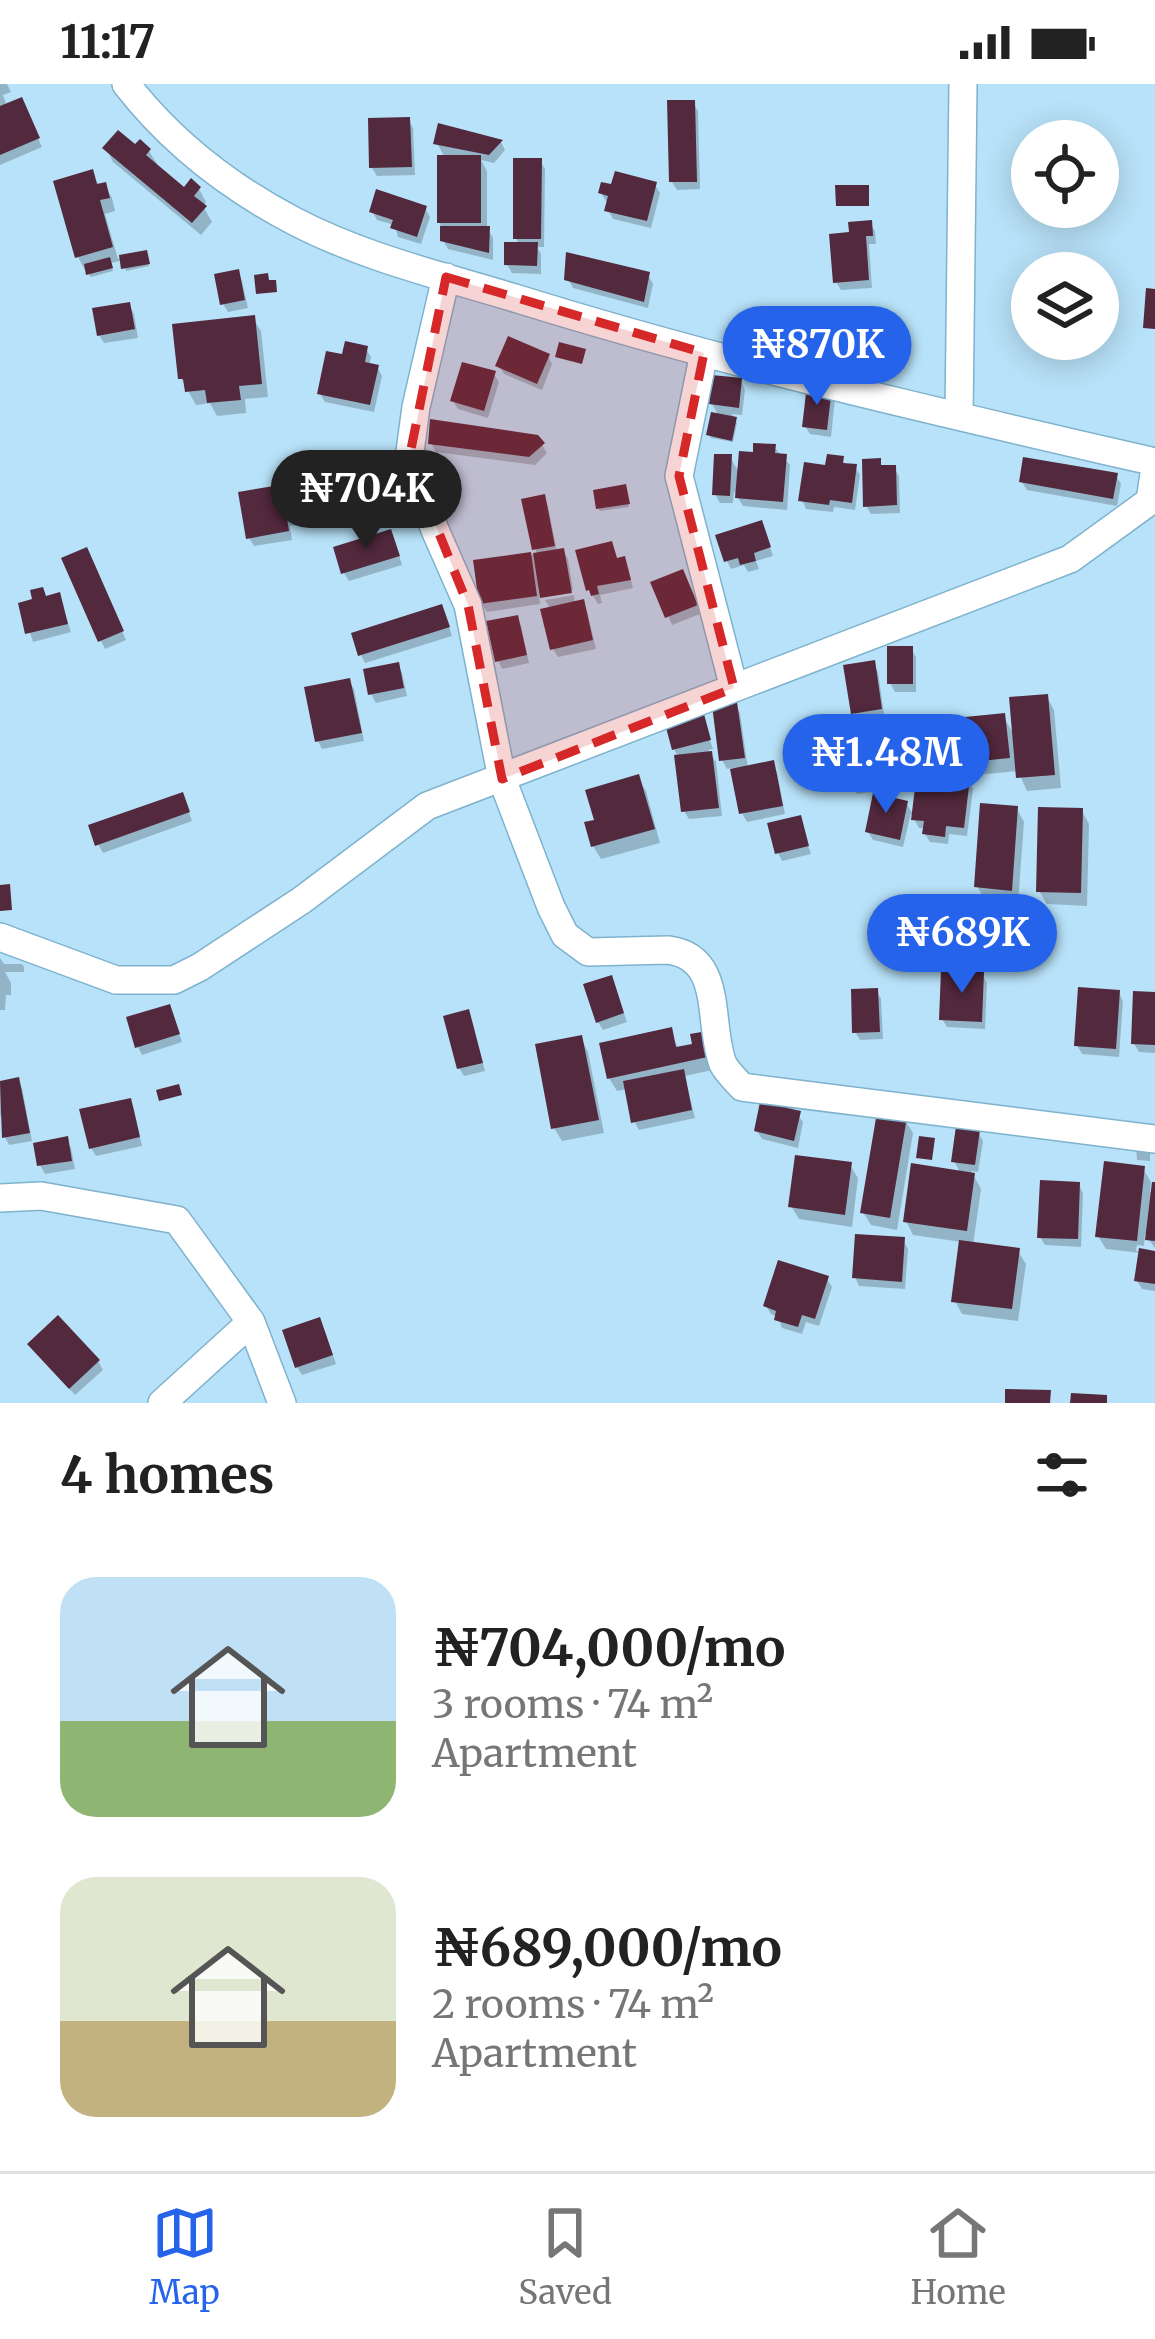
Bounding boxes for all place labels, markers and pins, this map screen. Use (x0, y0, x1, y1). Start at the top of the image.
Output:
pin: ₦870K (733, 306, 901, 408)
pin: ₦704K (282, 450, 450, 552)
pin: ₦1.48M (788, 714, 984, 816)
pin: ₦689K (878, 894, 1046, 996)

